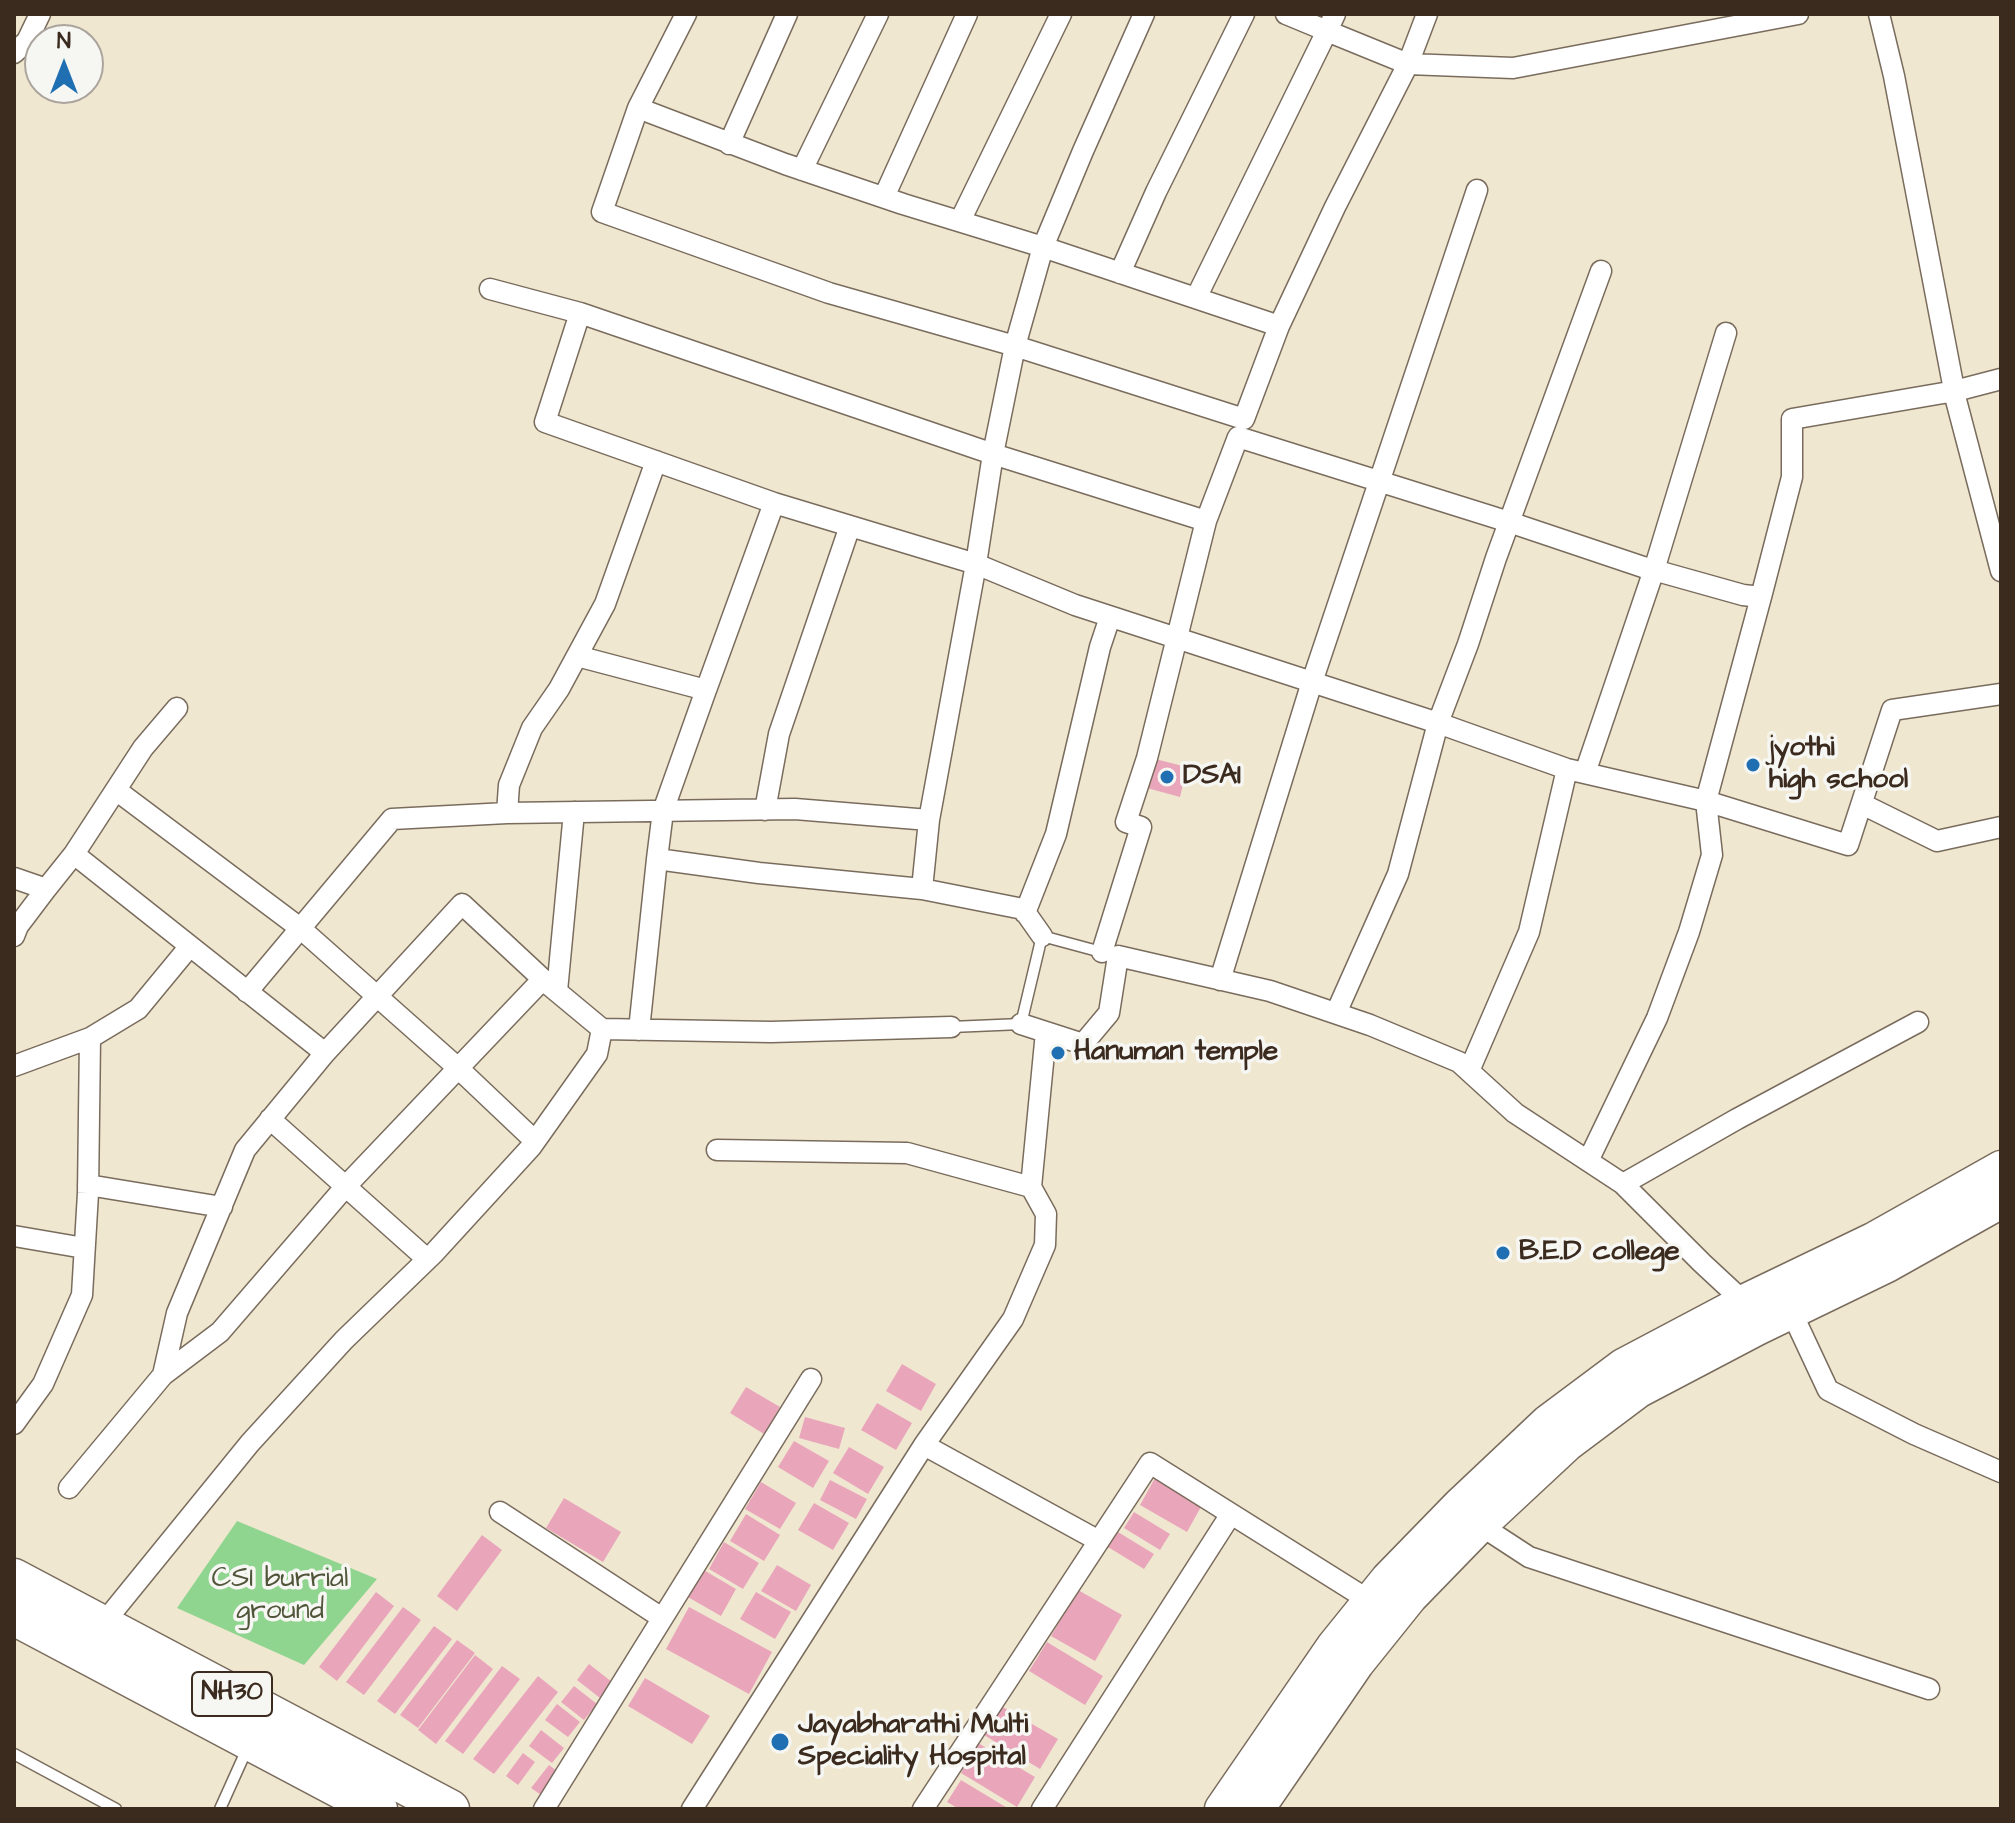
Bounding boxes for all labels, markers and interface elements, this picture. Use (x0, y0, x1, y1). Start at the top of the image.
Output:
north arrow (24, 24, 104, 104)
text: N (57, 26, 71, 57)
place label: jyothi high school (1769, 732, 1908, 798)
marker: jyothi high school (1744, 756, 1762, 774)
place label: DSAI (1183, 760, 1241, 794)
marker: DSAI (1158, 768, 1176, 786)
place label: Hanuman temple (1074, 1036, 1278, 1070)
marker: Hanuman temple (1049, 1044, 1067, 1062)
place label: B.E.D college (1519, 1236, 1680, 1270)
marker: B.E.D college (1494, 1244, 1512, 1262)
park label: CSI burrial ground (212, 1563, 348, 1629)
road number: NH30 (192, 1672, 272, 1716)
place label: Jayabharathi Multi Speciality Hospital (798, 1709, 1028, 1775)
marker: Jayabharathi Multi Speciality Hospital (769, 1731, 791, 1753)

